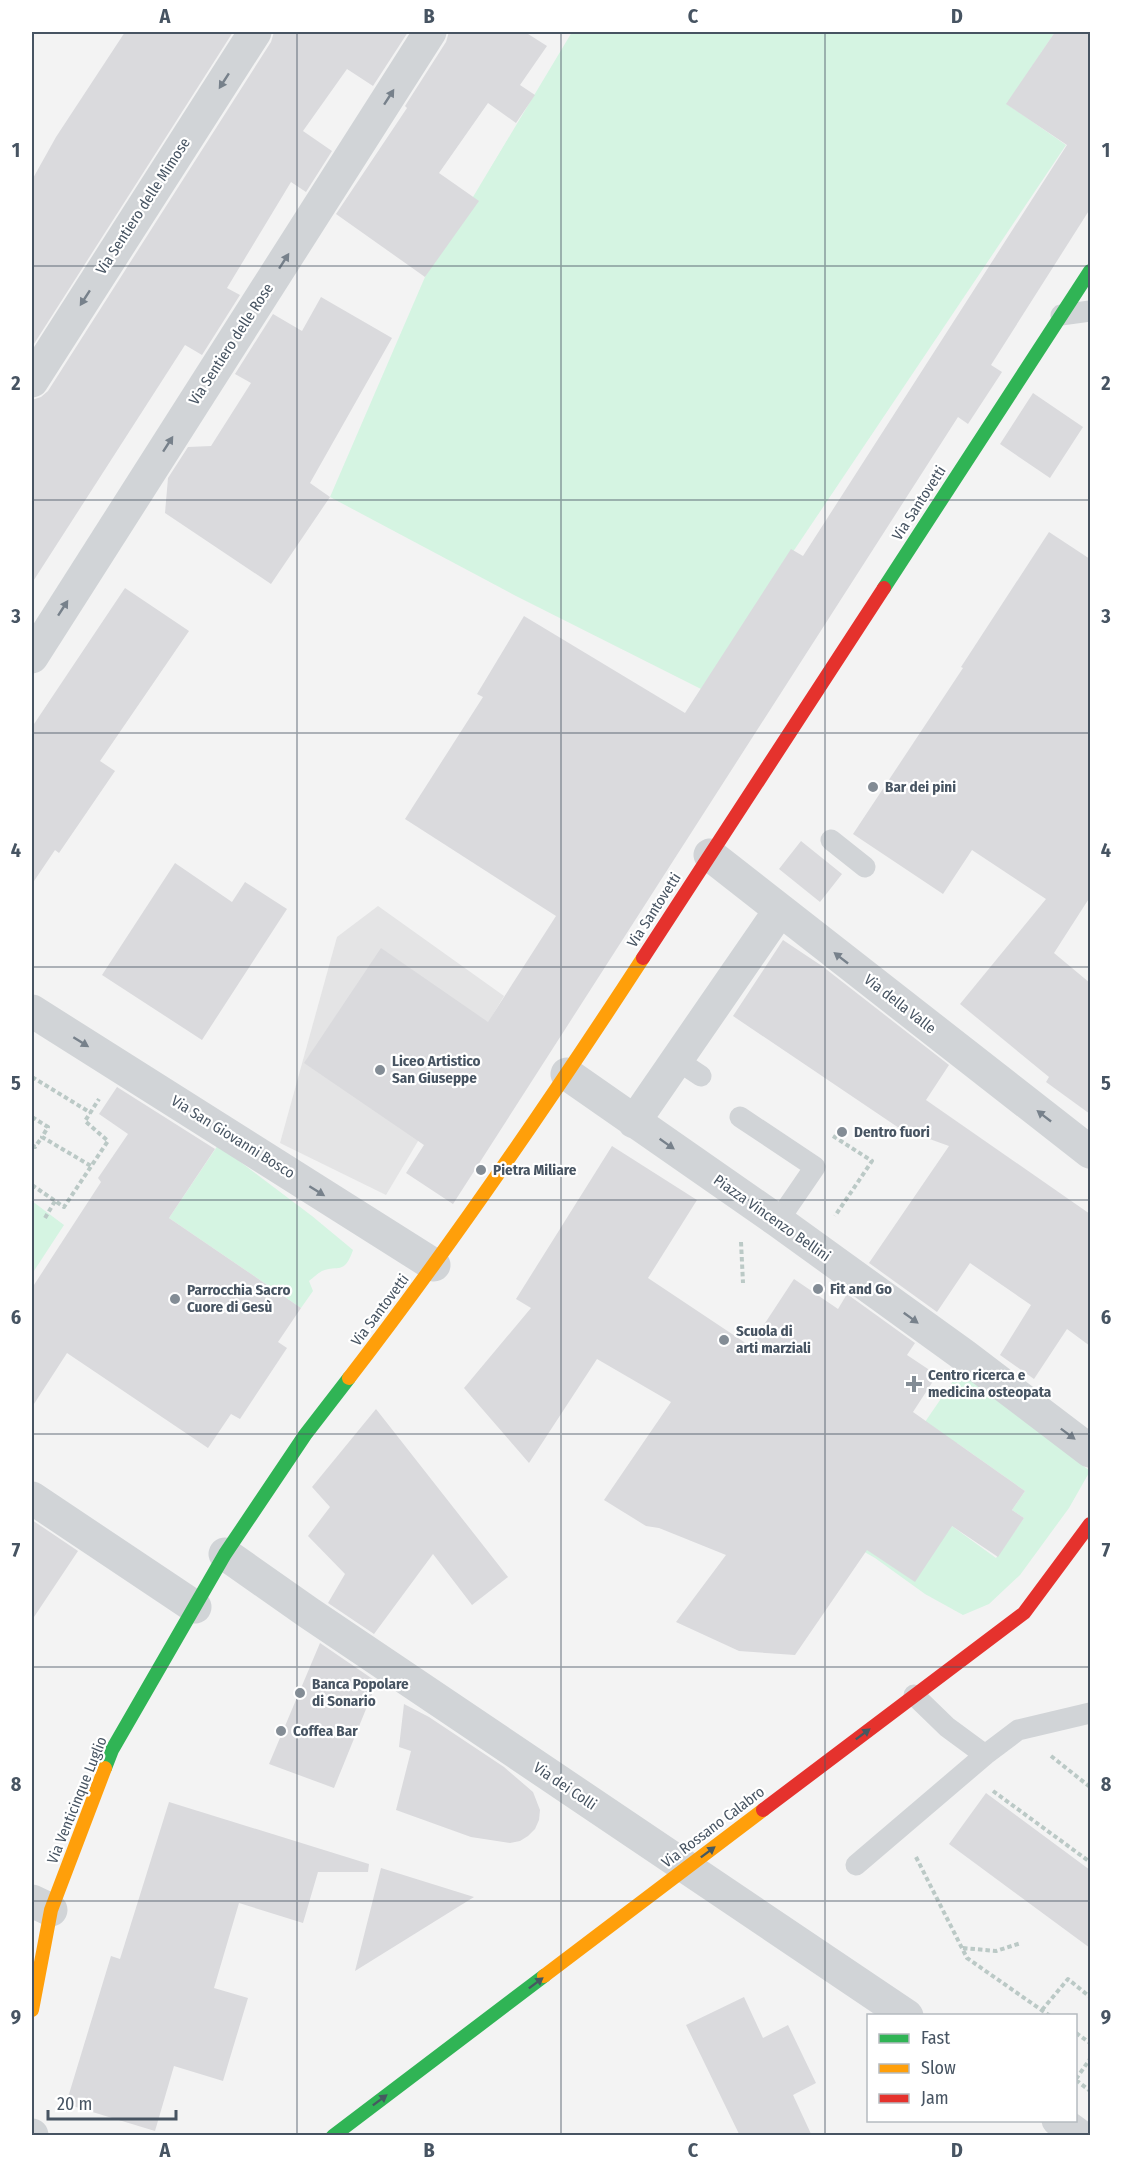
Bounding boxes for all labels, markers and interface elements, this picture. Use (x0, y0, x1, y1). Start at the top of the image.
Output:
text: A (159, 4, 172, 28)
text: B (423, 4, 435, 28)
text: C (688, 4, 699, 28)
text: D (951, 4, 963, 28)
one-way arrow (219, 73, 230, 89)
one-way arrow (383, 89, 394, 105)
street label: Via Sentiero delle Mimose (92, 134, 194, 278)
text: 1 (12, 138, 20, 162)
text: 1 (1102, 138, 1110, 162)
one-way arrow (278, 253, 289, 270)
street label: Via Sentiero delle Rose (185, 280, 277, 408)
one-way arrow (79, 290, 90, 306)
text: 2 (10, 371, 21, 395)
text: 2 (1100, 371, 1111, 395)
one-way arrow (162, 435, 173, 452)
street label: Via Santovetti (888, 462, 950, 544)
one-way arrow (57, 600, 68, 616)
text: 3 (10, 604, 21, 628)
text: 3 (1100, 604, 1111, 628)
place label: Bar dei pini (885, 778, 956, 796)
marker: Bar dei pini (866, 780, 880, 794)
text: 4 (11, 838, 21, 862)
text: 4 (1101, 838, 1111, 862)
street label: Via Santovetti (623, 869, 685, 951)
one-way arrow (833, 951, 849, 964)
street label: Via della Valle (861, 970, 939, 1038)
one-way arrow (73, 1036, 89, 1047)
place label: Liceo Artistico San Giuseppe (392, 1052, 481, 1087)
marker: Liceo Artistico San Giuseppe (373, 1063, 387, 1077)
text: 5 (11, 1071, 21, 1095)
text: 5 (1101, 1071, 1111, 1095)
street label: Via San Giovanni Bosco (168, 1092, 298, 1182)
one-way arrow (1037, 1111, 1052, 1123)
place label: Dentro fuori (854, 1123, 930, 1141)
marker: Dentro fuori (835, 1125, 849, 1139)
one-way arrow (658, 1138, 674, 1150)
place label: Pietra Miliare (493, 1161, 577, 1179)
marker: Pietra Miliare (474, 1163, 488, 1177)
street label: Piazza Vincenzo Bellini (710, 1171, 834, 1265)
one-way arrow (309, 1185, 325, 1196)
street label: Via Santovetti (347, 1271, 413, 1349)
place label: Fit and Go (830, 1280, 892, 1298)
place label: Parrocchia Sacro Cuore di Gesù (187, 1281, 290, 1316)
marker: Fit and Go (811, 1282, 825, 1296)
marker: Parrocchia Sacro Cuore di Gesù (168, 1292, 182, 1306)
text: 6 (11, 1305, 21, 1329)
text: 6 (1101, 1305, 1111, 1329)
one-way arrow (904, 1311, 919, 1323)
place label: Scuola di arti marziali (736, 1322, 811, 1357)
marker: Scuola di arti marziali (717, 1333, 731, 1347)
place label: Centro ricerca e medicina osteopata (928, 1366, 1052, 1401)
marker: Centro ricerca e medicina osteopata (905, 1375, 923, 1393)
one-way arrow (1059, 1428, 1075, 1440)
text: 7 (12, 1538, 21, 1562)
text: 7 (1102, 1538, 1111, 1562)
place label: Banca Popolare di Sonario (312, 1675, 409, 1710)
marker: Banca Popolare di Sonario (293, 1686, 307, 1700)
place label: Coffea Bar (293, 1722, 358, 1740)
marker: Coffea Bar (274, 1724, 288, 1738)
one-way arrow (855, 1728, 871, 1740)
street label: Via Venticinque Luglio (43, 1734, 111, 1866)
street label: Via dei Colli (530, 1758, 600, 1814)
text: 8 (11, 1772, 22, 1796)
text: 8 (1101, 1772, 1112, 1796)
street label: Via Rossano Calabro (658, 1782, 768, 1871)
one-way arrow (700, 1847, 715, 1859)
one-way arrow (528, 1977, 543, 1989)
text: 9 (11, 2005, 21, 2029)
text: 9 (1101, 2005, 1111, 2029)
legend (867, 2014, 1077, 2122)
text: Fast (921, 2027, 950, 2049)
text: Slow (921, 2057, 956, 2079)
scale bar (48, 2083, 176, 2121)
text: Jam (921, 2087, 949, 2109)
text: 20 m (57, 2093, 92, 2115)
one-way arrow (372, 2094, 388, 2107)
text: A (159, 2138, 172, 2162)
text: B (423, 2138, 435, 2162)
text: C (688, 2138, 699, 2162)
text: D (951, 2138, 963, 2162)

